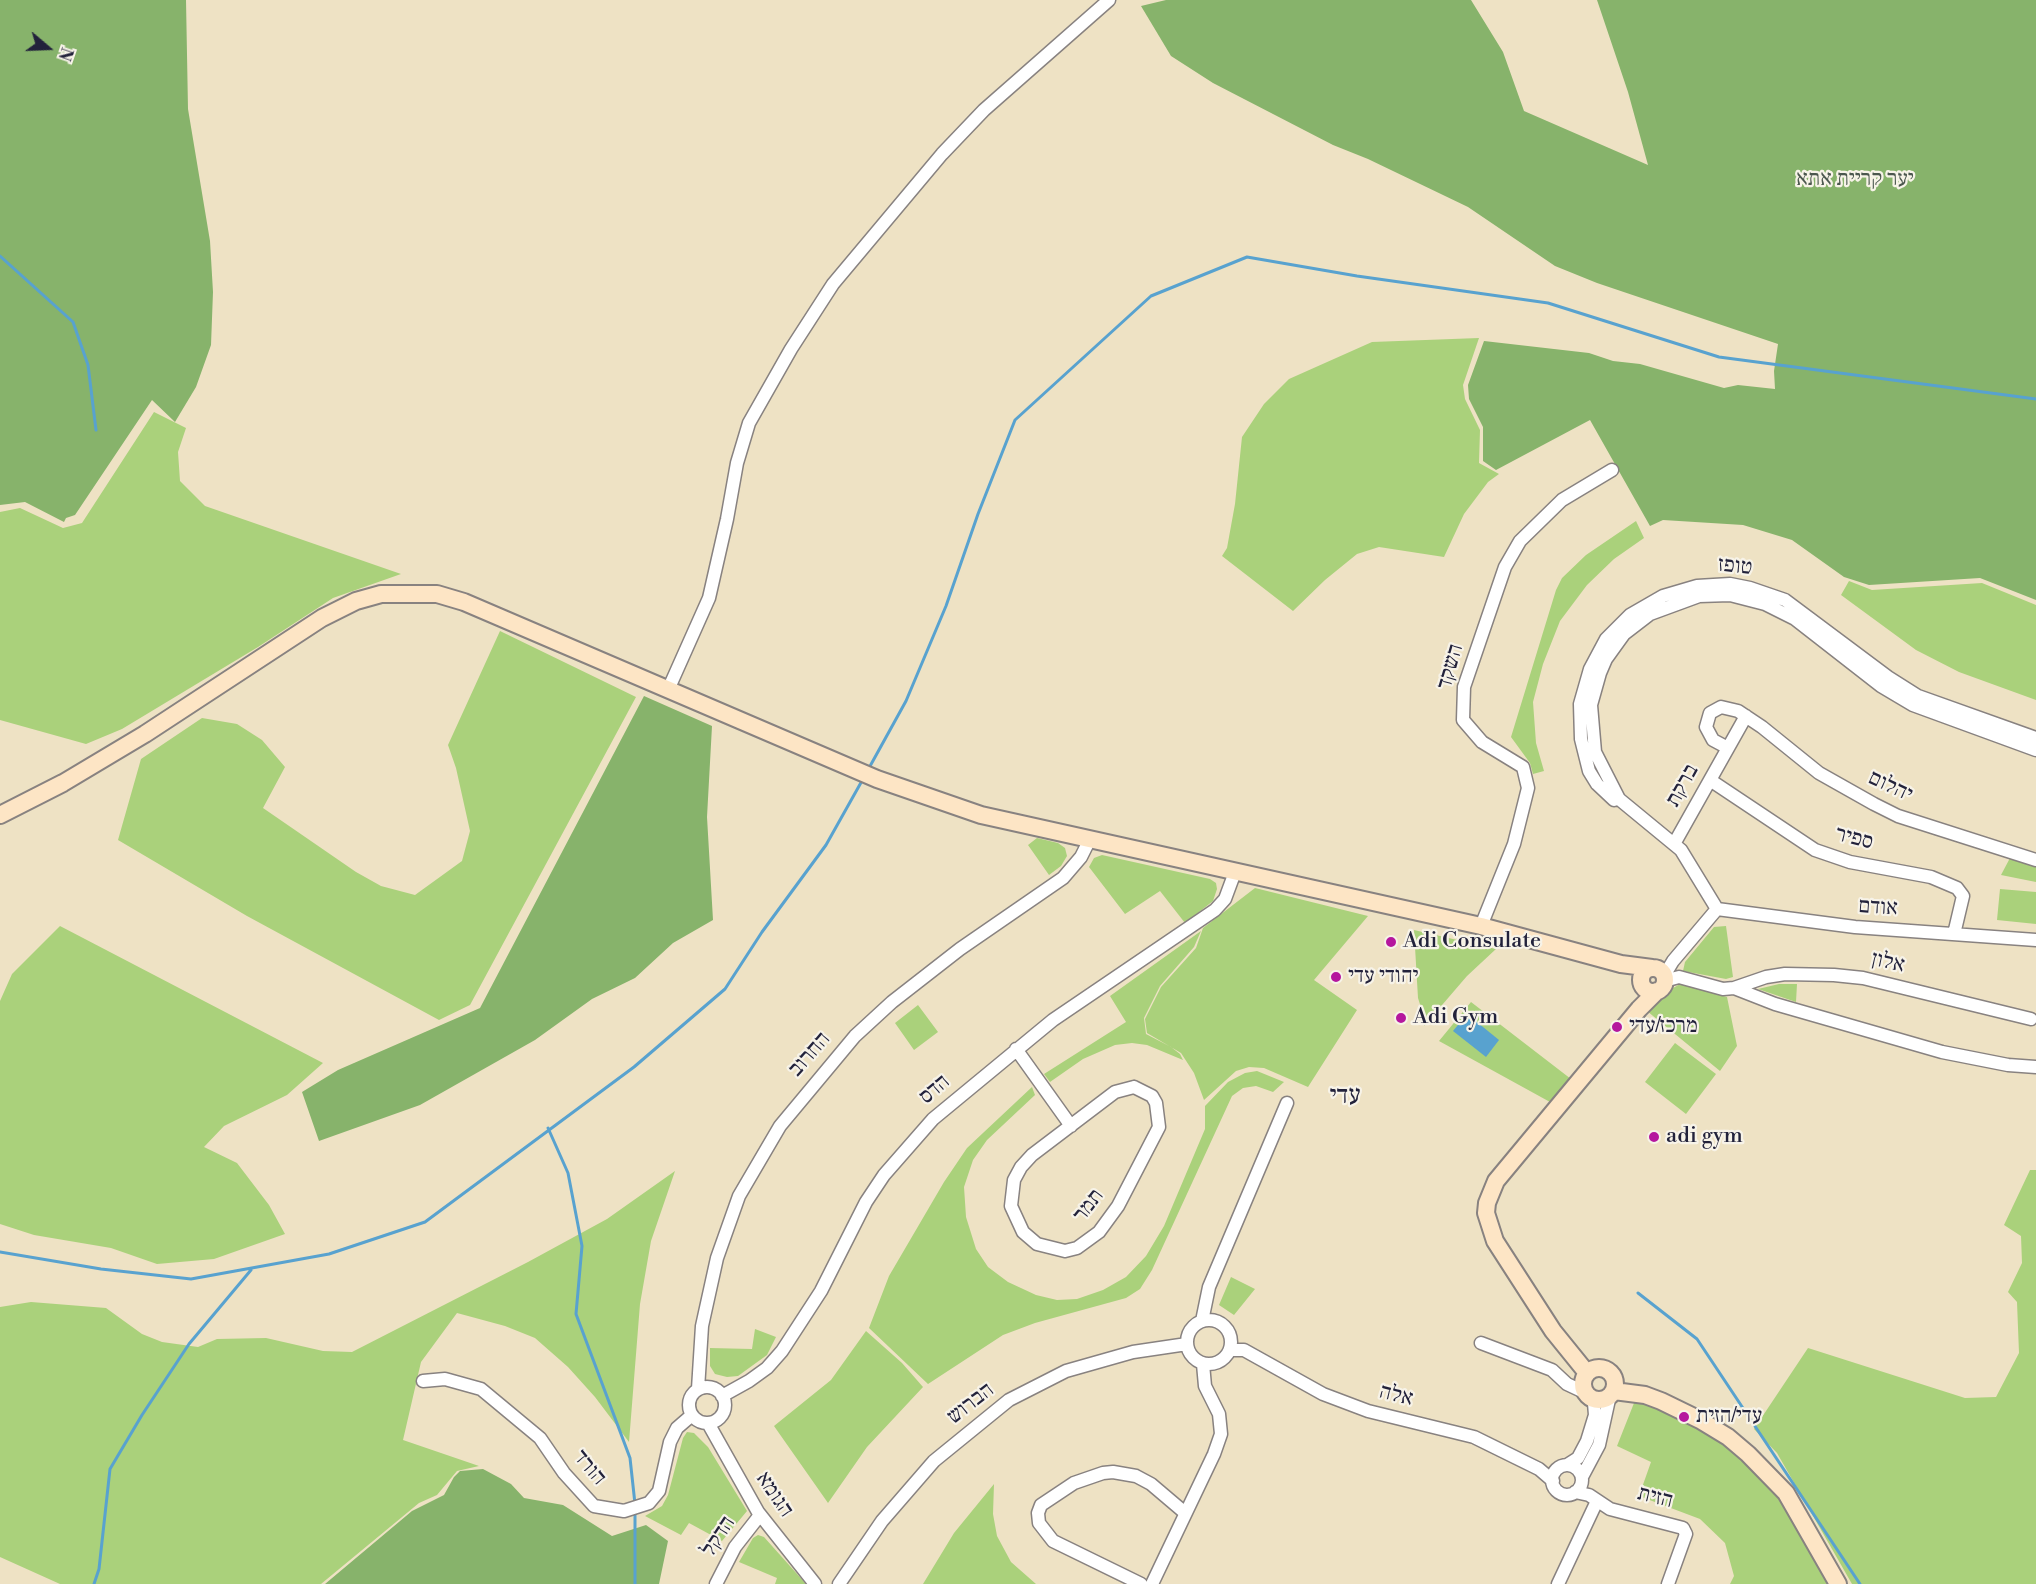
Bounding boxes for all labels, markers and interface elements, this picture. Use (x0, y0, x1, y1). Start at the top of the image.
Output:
north arrow (18, 18, 78, 78)
text: N (54, 45, 77, 63)
park label: יער קריית אתא (1796, 167, 1914, 193)
street label: טופז (1716, 552, 1754, 582)
street label: השקד (1432, 641, 1470, 693)
street label: ברקת (1661, 760, 1705, 812)
street label: יהלום (1864, 765, 1916, 809)
street label: ספיר (1832, 822, 1876, 856)
street label: אודם (1857, 893, 1899, 923)
place label: Adi Consulate (1403, 929, 1541, 955)
marker: Adi Consulate (1384, 935, 1398, 949)
street label: אלון (1869, 946, 1907, 980)
place label: יהודי עדי (1348, 964, 1419, 990)
marker: יהודי עדי (1329, 970, 1343, 984)
place label: Adi Gym (1413, 1005, 1498, 1031)
marker: Adi Gym (1394, 1011, 1408, 1025)
place label: מרכז/עדי (1629, 1014, 1698, 1040)
marker: מרכז/עדי (1610, 1020, 1624, 1034)
street label: החרוב (783, 1027, 837, 1083)
street label: הדס (914, 1070, 956, 1110)
district label: עדי (1329, 1081, 1361, 1113)
place label: adi gym (1666, 1124, 1743, 1150)
marker: adi gym (1647, 1130, 1661, 1144)
street label: תמר (1068, 1184, 1110, 1228)
street label: הברוש (942, 1378, 1000, 1430)
street label: אלה (1376, 1379, 1416, 1413)
place label: עדי/הזית (1696, 1404, 1762, 1430)
marker: עדי/הזית (1677, 1410, 1691, 1424)
street label: הורד (567, 1445, 611, 1491)
street label: הגומא (749, 1467, 799, 1523)
street label: הזית (1635, 1481, 1675, 1515)
street label: הדקל (696, 1512, 742, 1562)

